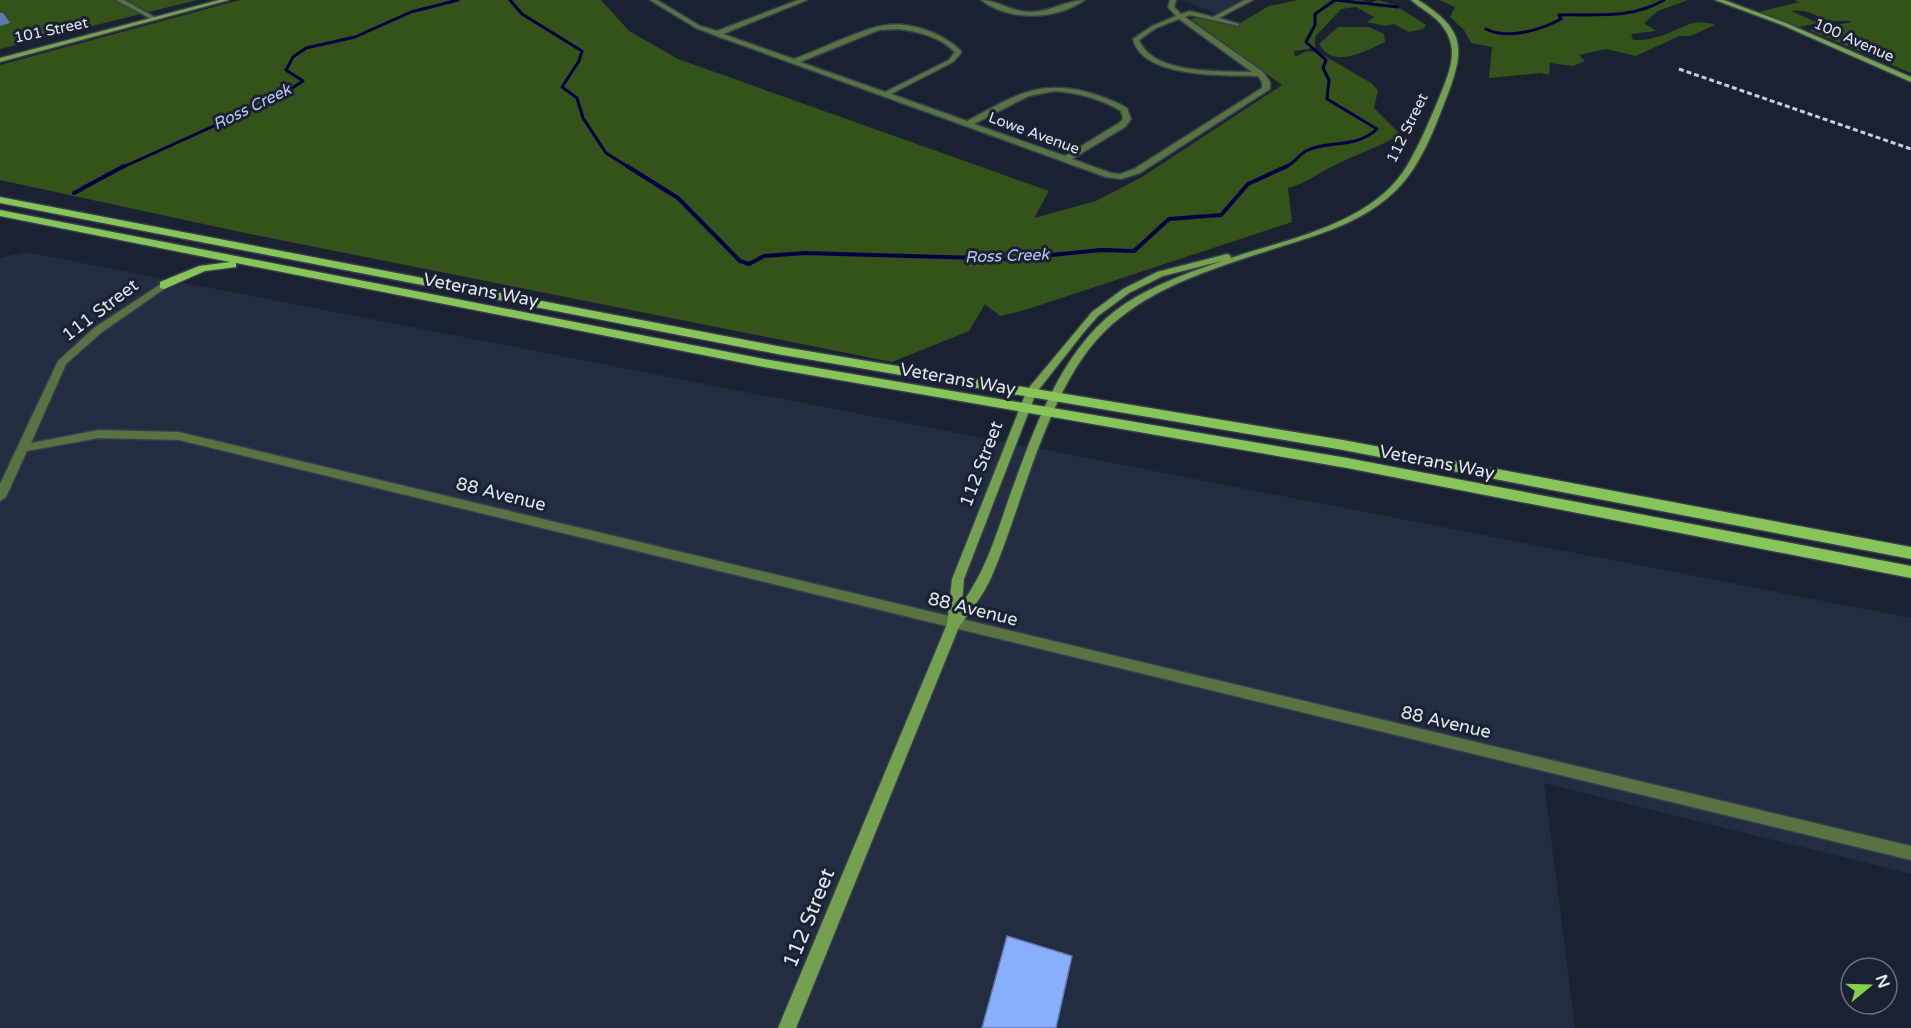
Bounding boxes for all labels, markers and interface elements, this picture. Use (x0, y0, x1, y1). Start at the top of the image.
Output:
street label: 101 Street (12, 13, 90, 47)
street label: 100 Avenue (1811, 14, 1897, 66)
water label: Ross Creek (210, 79, 295, 134)
street label: 112 Street (1382, 90, 1432, 166)
street label: Lowe Avenue (986, 108, 1082, 158)
water label: Ross Creek (964, 244, 1051, 267)
street label: Veterans Way (421, 268, 541, 312)
street label: 111 Street (57, 274, 143, 346)
street label: Veterans Way (898, 358, 1018, 400)
street label: 112 Street (955, 418, 1007, 510)
street label: Veterans Way (1377, 440, 1497, 484)
street label: 88 Avenue (454, 472, 548, 516)
street label: 88 Avenue (926, 587, 1020, 631)
street label: 88 Avenue (1399, 701, 1493, 743)
street label: 112 Street (778, 865, 840, 971)
north arrow (1839, 956, 1899, 1016)
text: N (1871, 972, 1894, 991)

